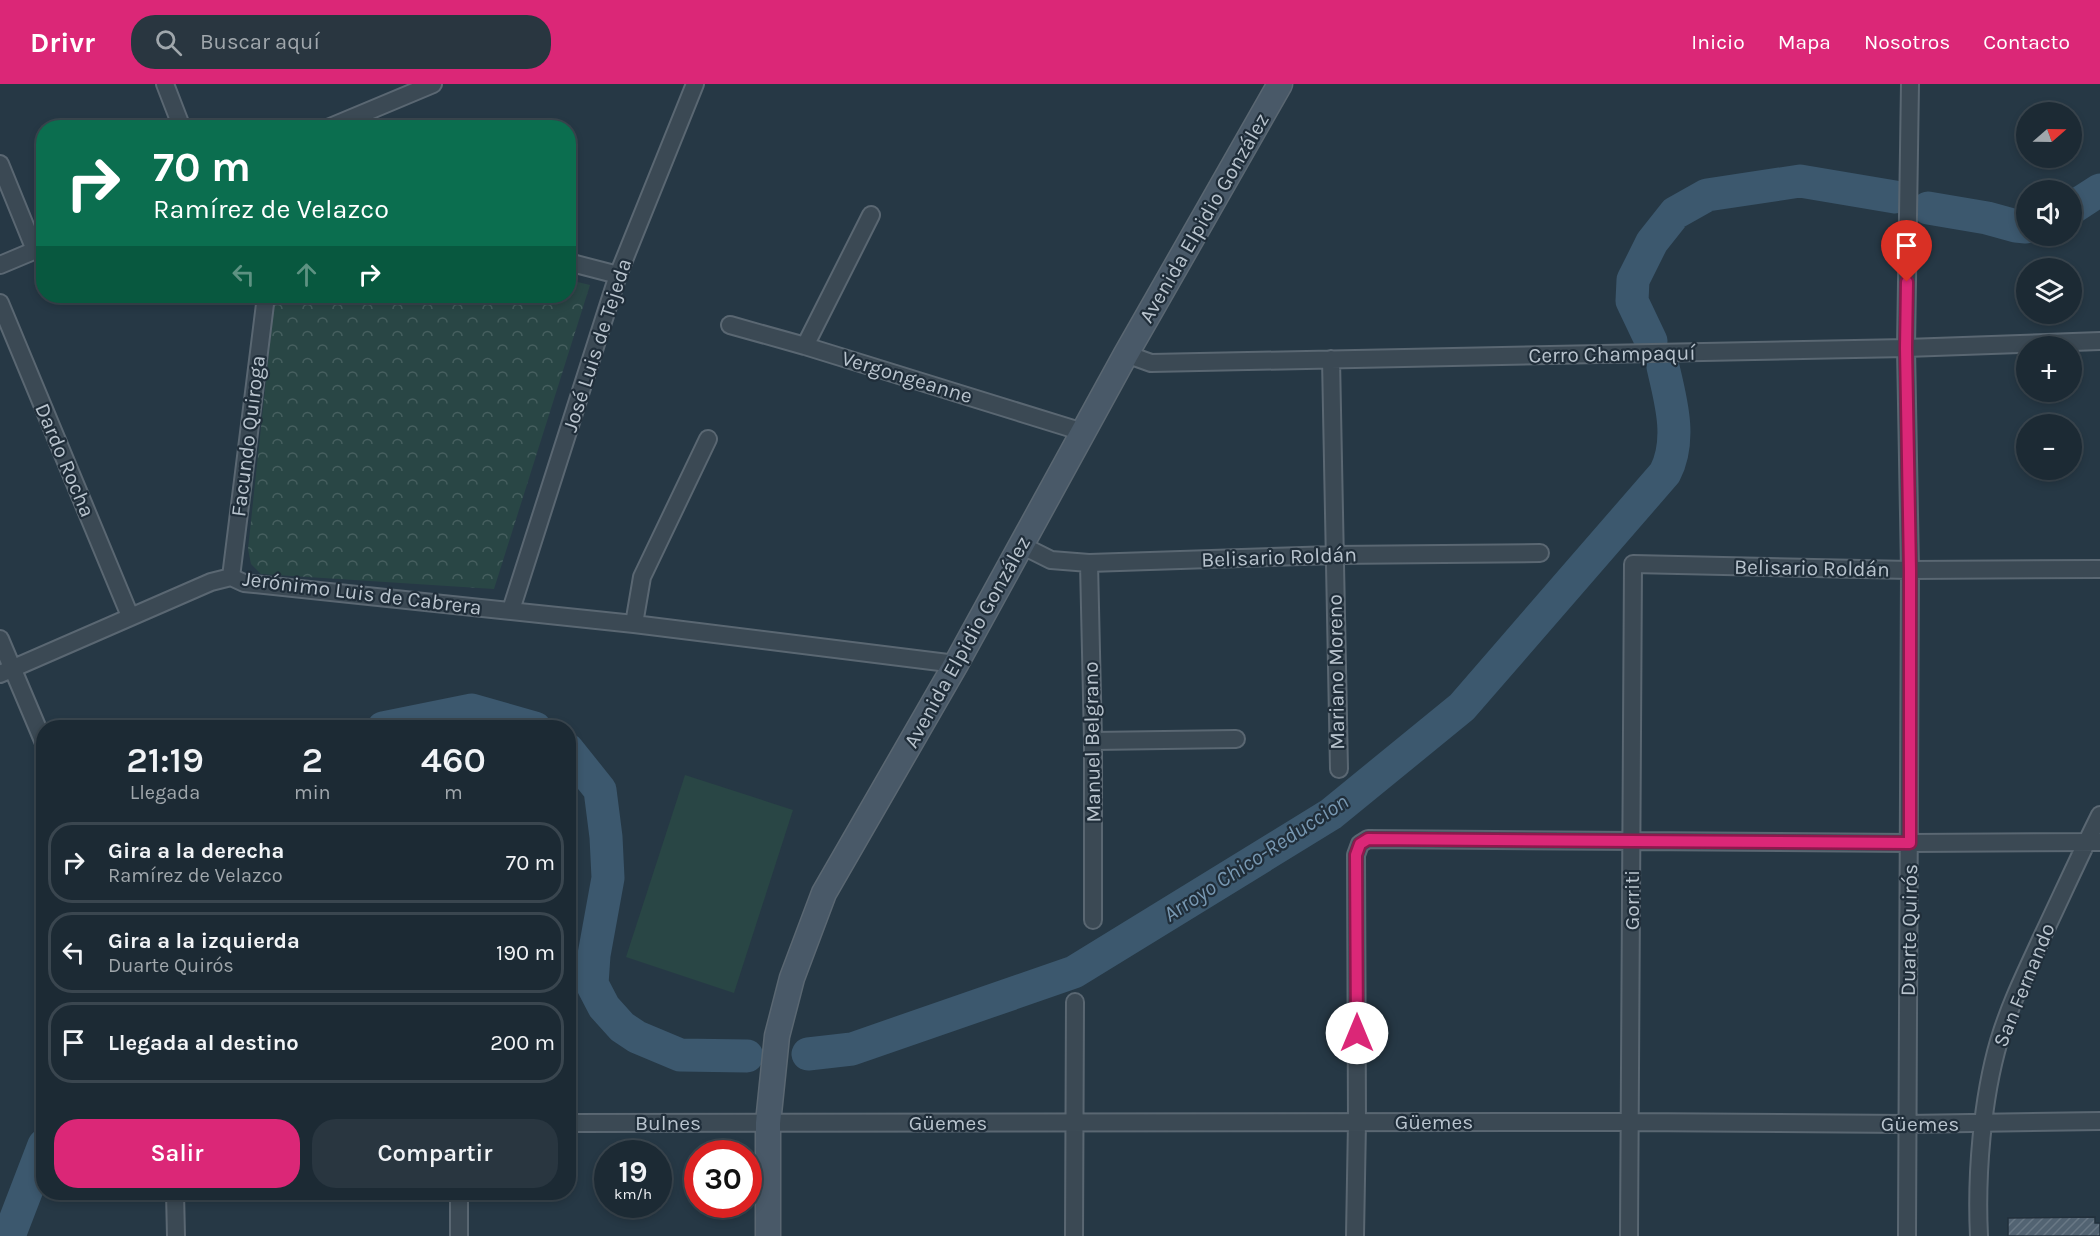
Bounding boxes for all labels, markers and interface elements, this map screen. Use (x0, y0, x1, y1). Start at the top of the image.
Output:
search box (131, 15, 551, 69)
text: Drivr (30, 26, 95, 59)
icon: search (152, 26, 185, 59)
text: Buscar aquí (200, 29, 320, 55)
text: Inicio (1691, 30, 1745, 54)
text: Mapa (1778, 30, 1831, 54)
text: Nosotros (1864, 30, 1950, 54)
text: Contacto (1983, 30, 2070, 54)
north arrow (2016, 102, 2082, 168)
map controls (2016, 102, 2082, 480)
street label: Avenida Elpidio González (1134, 109, 1274, 327)
text: 70 m (153, 142, 251, 192)
icon: right (54, 144, 132, 222)
button: sound (2016, 180, 2082, 246)
text: Ramírez de Velazco (153, 193, 389, 225)
pin (1881, 220, 1932, 282)
icon: arrive (1890, 229, 1923, 262)
street label: José Luis de Tejeda (558, 255, 636, 435)
icon: left (227, 258, 260, 291)
icon: ahead (290, 258, 323, 291)
icon: right (353, 258, 386, 291)
button: layers (2016, 258, 2082, 324)
button: + (2016, 336, 2082, 402)
street label: Cerro Champaquí (1528, 341, 1697, 367)
street label: Vergongeanne (839, 346, 975, 408)
street label: Facundo Quiroga (226, 354, 270, 518)
street label: Dardo Rocha (30, 399, 100, 521)
button: − (2016, 414, 2082, 480)
street label: Avenida Elpidio González (899, 532, 1035, 752)
street label: Belisario Roldán (1201, 542, 1357, 572)
street label: Belisario Roldán (1734, 555, 1890, 581)
street label: Jerónimo Luis de Cabrera (241, 566, 483, 620)
street label: Mariano Moreno (1323, 594, 1349, 750)
street label: Manuel Belgrano (1079, 661, 1105, 823)
text: 21:19 (126, 739, 204, 781)
text: 2 (302, 739, 323, 781)
text: 460 (421, 739, 486, 781)
text: Llegada (130, 781, 200, 804)
text: min (294, 781, 331, 804)
text: m (444, 781, 463, 804)
water label: Arroyo Chico-Reduccion (1159, 788, 1353, 928)
text: Gira a la derecha (108, 838, 284, 864)
icon: right (57, 846, 90, 879)
text: 70 m (506, 850, 555, 876)
text: Ramírez de Velazco (108, 864, 283, 887)
street label: Duarte Quirós (1896, 864, 1922, 996)
street label: Gorriti (1620, 870, 1644, 930)
street label: San Fernando (1988, 920, 2060, 1050)
text: Gira a la izquierda (108, 928, 300, 954)
icon: left (57, 936, 90, 969)
text: 190 m (496, 940, 555, 966)
text: Duarte Quirós (108, 954, 234, 977)
position arrow (1325, 1001, 1389, 1065)
icon: arrive (57, 1026, 90, 1059)
text: Llegada al destino (108, 1030, 299, 1056)
text: 200 m (490, 1030, 555, 1056)
street label: Güemes (1395, 1110, 1473, 1134)
street label: Bulnes (635, 1111, 701, 1135)
street label: Güemes (909, 1111, 987, 1135)
street label: Güemes (1881, 1112, 1959, 1136)
button: Salir (54, 1119, 300, 1188)
button: Compartir (312, 1119, 558, 1188)
speed limit sign: 30 (684, 1140, 762, 1218)
text: 19 (618, 1154, 647, 1190)
text: km/h (614, 1185, 652, 1203)

